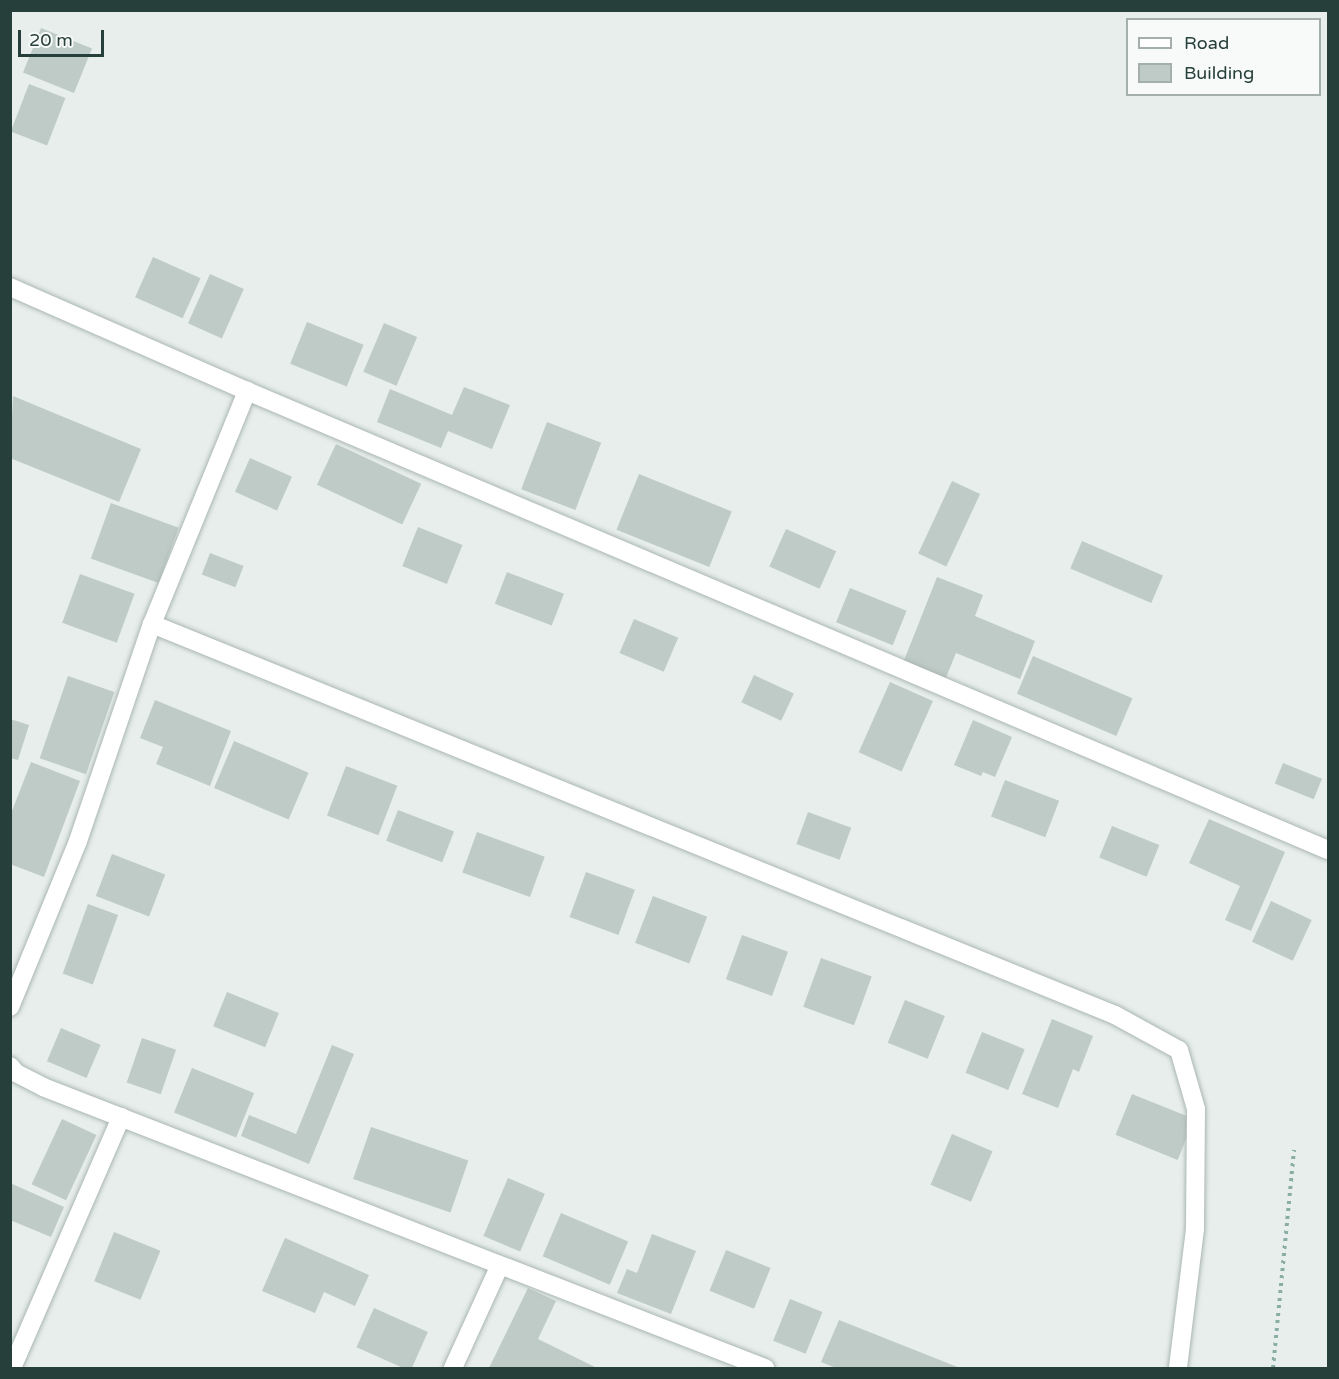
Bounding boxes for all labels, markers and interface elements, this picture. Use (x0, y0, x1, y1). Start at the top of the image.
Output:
scale bar (21, 18, 106, 56)
legend (1126, 18, 1321, 96)
text: 20 m (29, 29, 73, 51)
text: Road (1184, 32, 1229, 54)
text: Building (1184, 62, 1254, 84)

